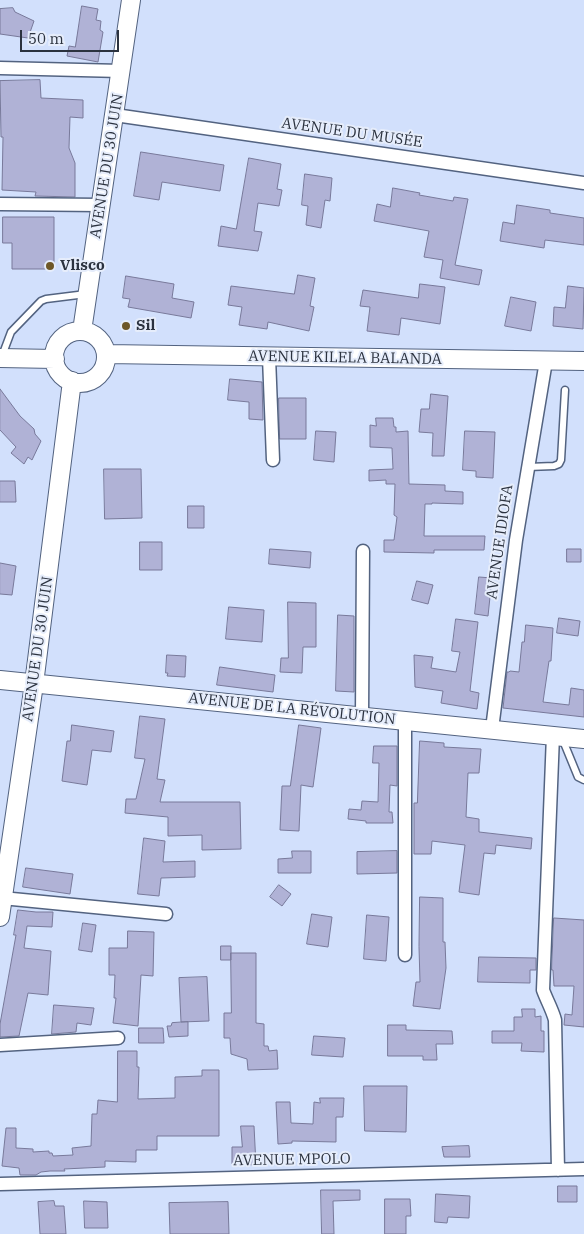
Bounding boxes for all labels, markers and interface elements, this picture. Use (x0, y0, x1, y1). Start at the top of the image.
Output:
scale bar (22, 20, 121, 52)
text: 50 m (28, 29, 64, 48)
street label: AVENUE DU 30 JUIN (87, 92, 127, 240)
street label: AVENUE DU MUSÉE (280, 114, 424, 152)
place label: Vlisco (60, 257, 105, 275)
marker: Vlisco (44, 260, 56, 272)
place label: Sil (136, 317, 155, 335)
marker: Sil (120, 320, 132, 332)
street label: AVENUE KILELA BALANDA (248, 347, 442, 369)
street label: AVENUE IDIOFA (483, 484, 517, 600)
street label: AVENUE DU 30 JUIN (19, 575, 57, 723)
street label: AVENUE DE LA RÉVOLUTION (188, 689, 396, 729)
street label: AVENUE MPOLO (233, 1150, 351, 1170)

